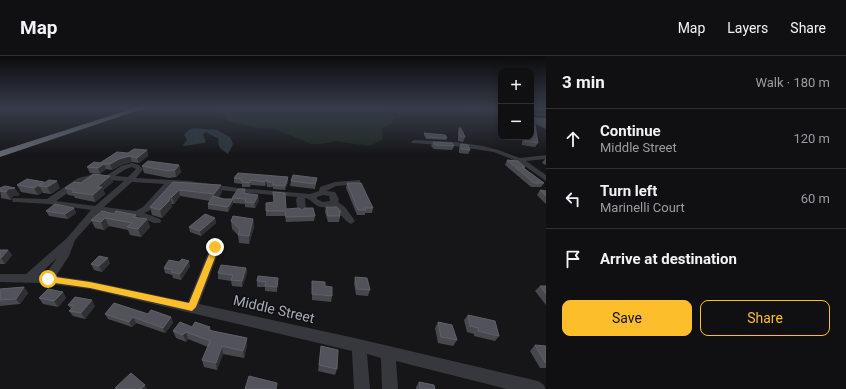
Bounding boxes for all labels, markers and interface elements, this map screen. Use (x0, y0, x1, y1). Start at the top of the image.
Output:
text: Map (20, 16, 58, 39)
text: Map (678, 20, 705, 36)
text: Layers (727, 20, 768, 36)
text: Share (790, 20, 826, 36)
map controls (498, 68, 534, 140)
button: + (498, 68, 534, 104)
text: 3 min (562, 72, 605, 92)
text: Walk · 180 m (755, 75, 830, 90)
button: − (498, 104, 534, 140)
text: Continue (600, 122, 661, 140)
icon: ahead (562, 128, 584, 150)
text: 120 m (793, 131, 830, 146)
text: Middle Street (600, 140, 677, 155)
text: Turn left (600, 182, 657, 200)
icon: left (562, 188, 584, 210)
text: 60 m (801, 191, 830, 206)
text: Marinelli Court (600, 200, 685, 215)
route end (206, 238, 224, 256)
icon: arrive (562, 248, 584, 270)
text: Arrive at destination (600, 250, 737, 268)
route start (39, 270, 57, 288)
street label: Middle Street (232, 292, 316, 326)
button: Save (562, 300, 692, 336)
button: Share (700, 300, 830, 336)

